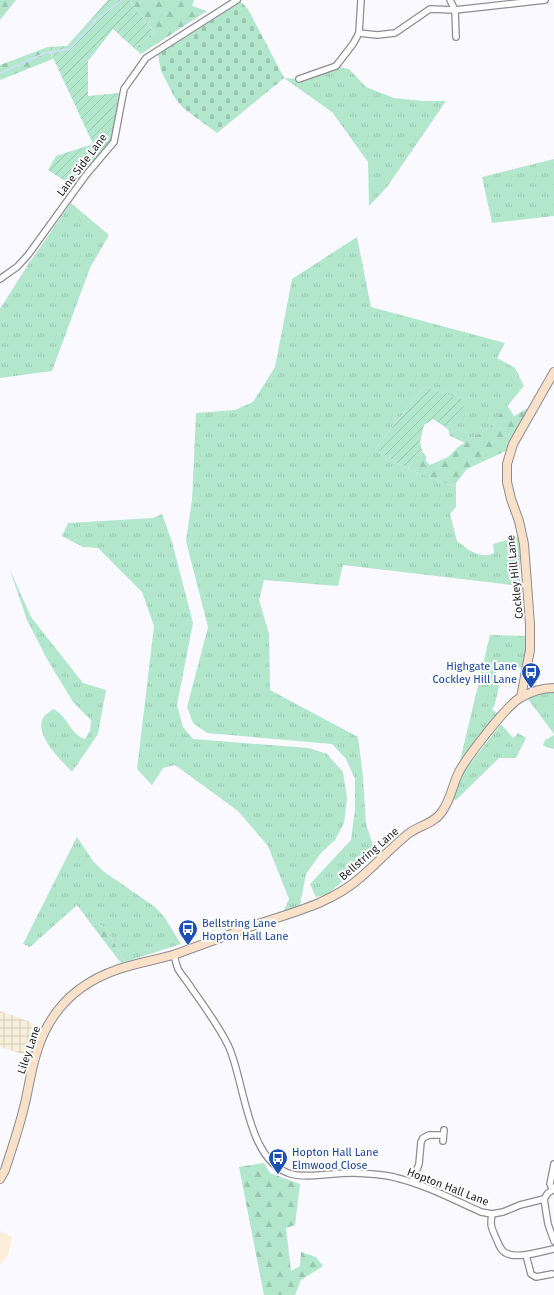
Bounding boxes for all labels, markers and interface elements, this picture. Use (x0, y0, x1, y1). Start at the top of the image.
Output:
street label: Lane Side Lane (54, 131, 110, 199)
street label: Cockley Hill Lane (504, 534, 526, 620)
place label: Highgate Lane Cockley Hill Lane (433, 660, 517, 686)
bus stop icon: Highgate Lane Cockley Hill Lane (520, 661, 542, 689)
street label: Bellstring Lane (337, 825, 401, 883)
place label: Bellstring Lane Hopton Hall Lane (202, 917, 289, 943)
bus stop icon: Bellstring Lane Hopton Hall Lane (177, 918, 199, 946)
street label: Liley Lane (15, 1024, 43, 1076)
place label: Hopton Hall Lane Elmwood Close (292, 1146, 379, 1172)
bus stop icon: Hopton Hall Lane Elmwood Close (267, 1147, 289, 1175)
street label: Hopton Hall Lane (405, 1165, 491, 1209)

